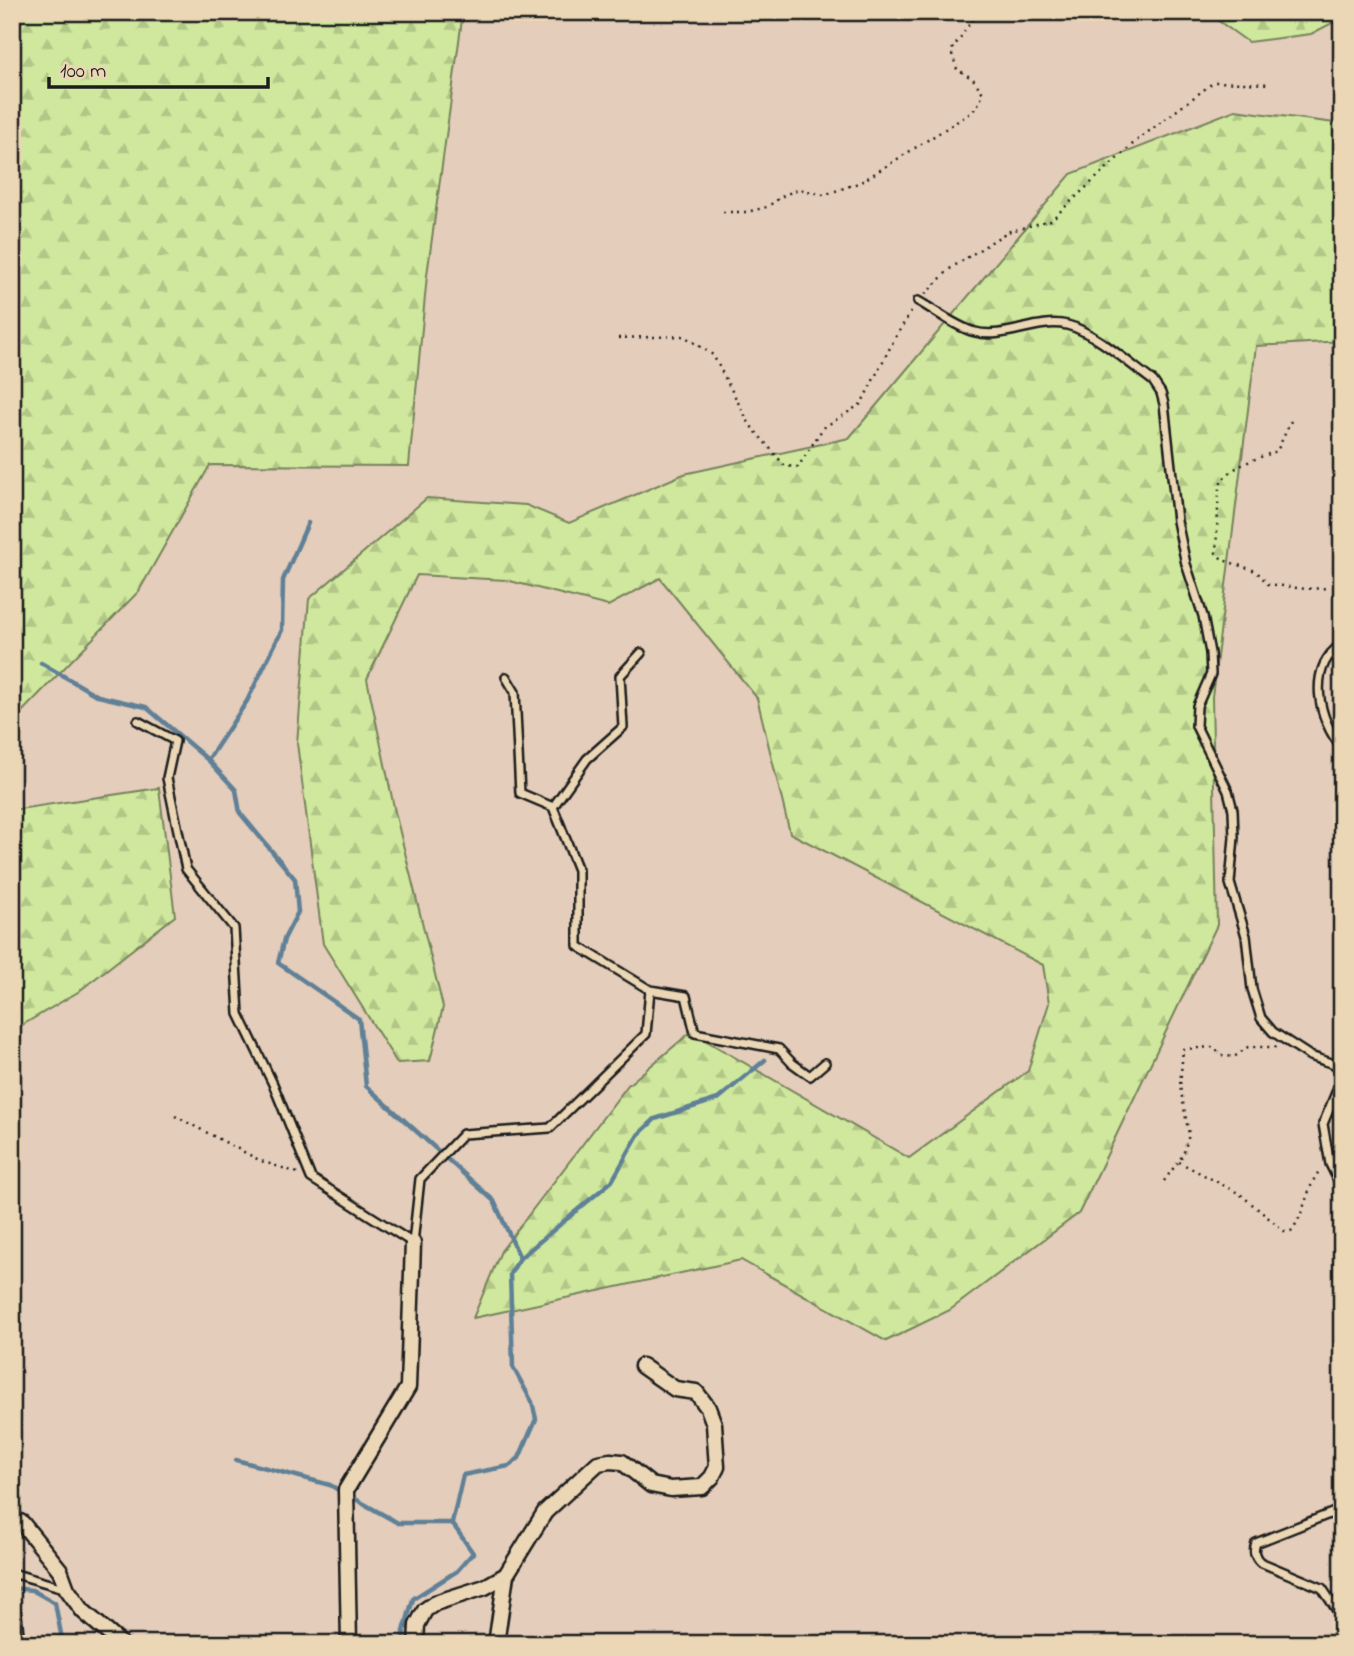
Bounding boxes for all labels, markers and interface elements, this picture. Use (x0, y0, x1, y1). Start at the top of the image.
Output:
scale bar (49, 46, 268, 90)
text: 100 m (60, 57, 106, 87)

